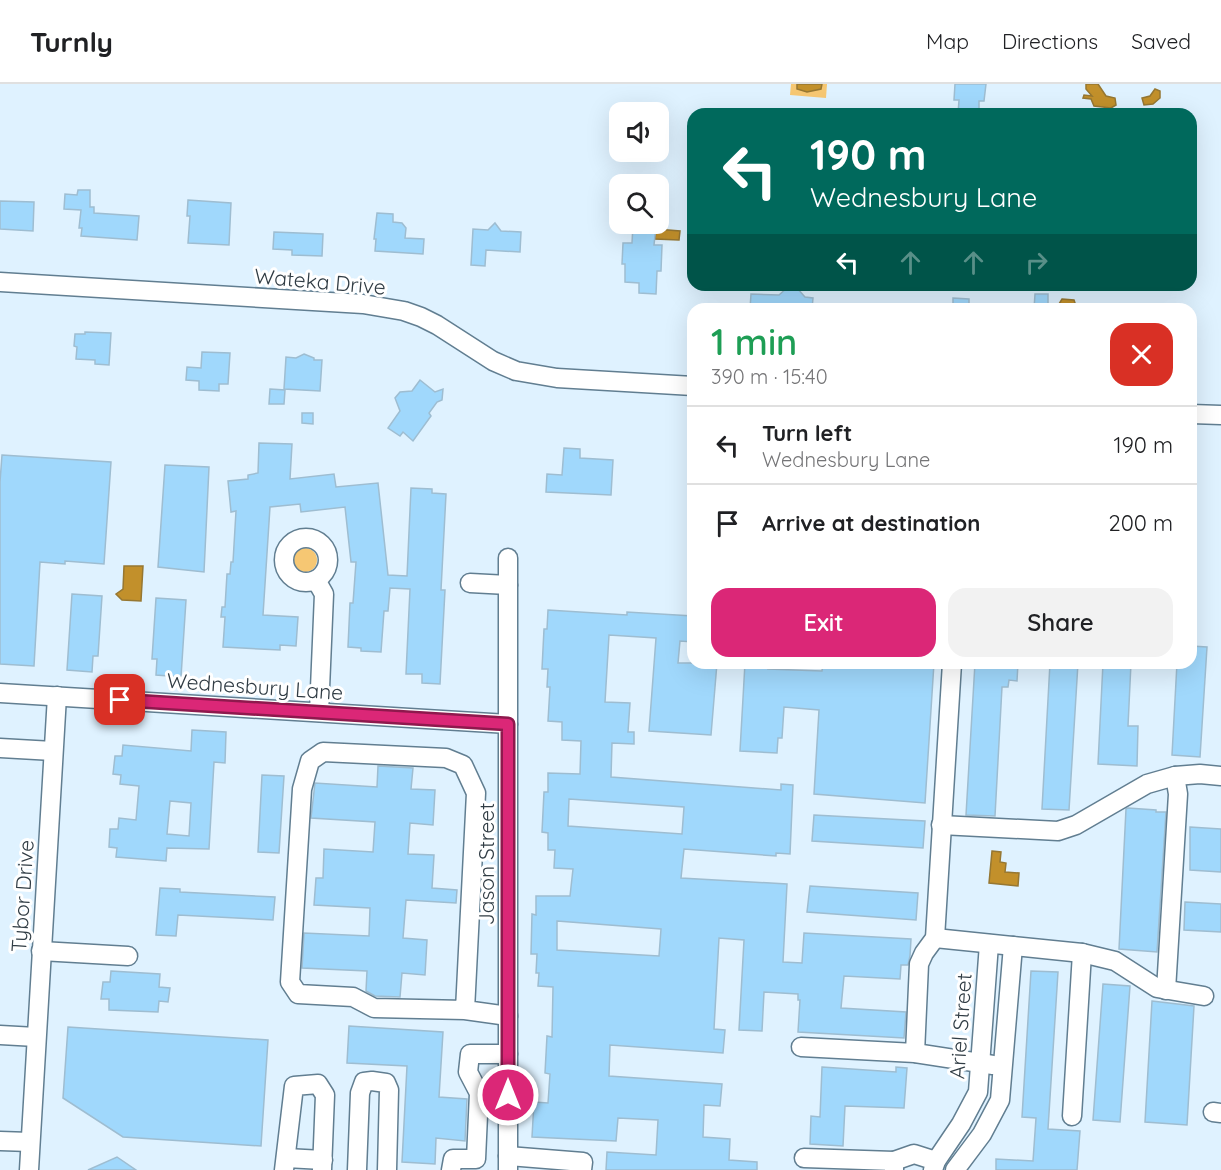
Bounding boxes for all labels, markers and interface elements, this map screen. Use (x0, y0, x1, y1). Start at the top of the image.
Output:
text: Turnly (30, 24, 113, 59)
text: Map (926, 28, 969, 54)
text: Directions (1002, 28, 1098, 54)
text: Saved (1131, 28, 1191, 54)
map controls (609, 102, 669, 234)
button: sound (609, 102, 669, 162)
text: 190 m (810, 128, 926, 181)
icon: left (711, 132, 789, 210)
button: search (609, 174, 669, 234)
text: Wednesbury Lane (810, 180, 1037, 214)
icon: left (831, 246, 864, 279)
icon: ahead (894, 246, 927, 279)
icon: ahead (957, 246, 990, 279)
icon: right (1020, 246, 1053, 279)
street label: Wateka Drive (253, 262, 387, 300)
text: 1 min (711, 319, 797, 364)
button: close (1110, 323, 1173, 386)
text: 390 m · 15:40 (711, 364, 828, 389)
text: Turn left (762, 419, 852, 447)
icon: left (711, 429, 744, 462)
text: 190 m (1113, 431, 1173, 459)
text: Wednesbury Lane (762, 447, 930, 472)
icon: arrive (711, 507, 744, 540)
text: Arrive at destination (762, 509, 980, 537)
text: 200 m (1109, 509, 1173, 537)
button: Exit (711, 588, 936, 657)
button: Share (948, 588, 1173, 657)
street label: Wednesbury Lane (166, 667, 344, 705)
pin (94, 674, 145, 725)
icon: arrive (103, 683, 136, 716)
street label: Jason Street (473, 803, 499, 925)
street label: Tybor Drive (5, 839, 39, 953)
street label: Ariel Street (943, 972, 977, 1080)
position arrow (476, 1063, 540, 1127)

